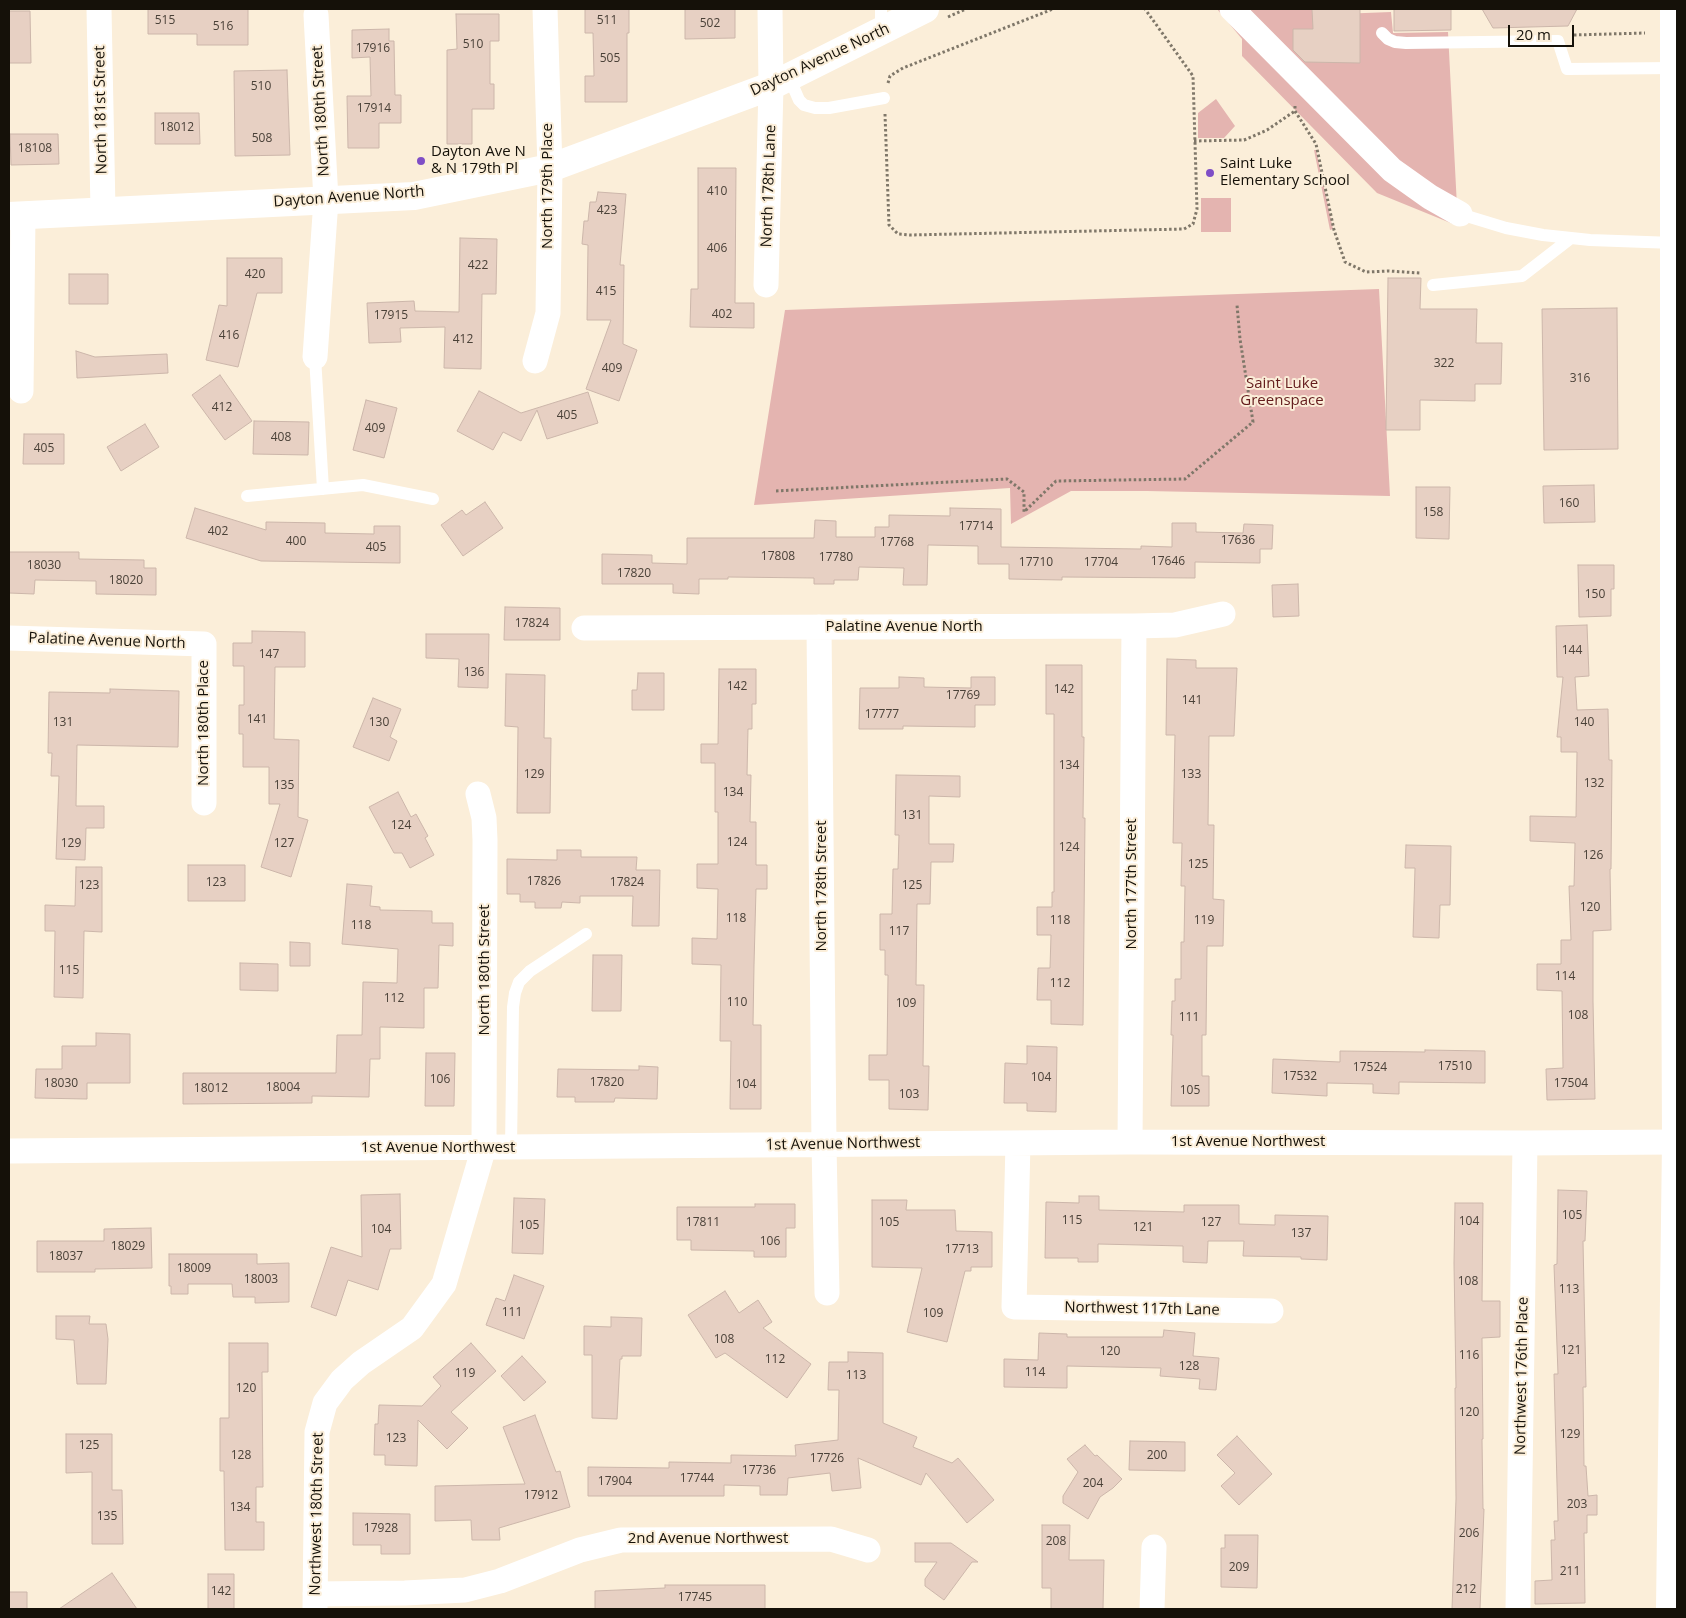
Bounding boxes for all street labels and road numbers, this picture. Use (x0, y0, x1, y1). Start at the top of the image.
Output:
street label: Dayton Avenue North (748, 20, 892, 100)
street label: North 181st Street (91, 45, 111, 175)
street label: North 180th Street (309, 45, 333, 177)
street label: North 179th Place (539, 123, 557, 249)
street label: North 178th Lane (758, 124, 780, 248)
street label: Dayton Avenue North (273, 183, 425, 211)
street label: Palatine Avenue North (825, 618, 983, 636)
street label: Palatine Avenue North (28, 629, 186, 653)
street label: North 180th Place (195, 660, 213, 786)
street label: North 177th Street (1123, 819, 1141, 949)
street label: North 178th Street (813, 821, 831, 951)
street label: North 180th Street (476, 905, 494, 1035)
street label: 1st Avenue Northwest (1171, 1133, 1325, 1151)
street label: 1st Avenue Northwest (766, 1134, 920, 1154)
street label: 1st Avenue Northwest (361, 1139, 515, 1157)
street label: Northwest 176th Place (1512, 1297, 1532, 1455)
street label: Northwest 117th Lane (1064, 1299, 1220, 1319)
street label: Northwest 180th Street (307, 1432, 327, 1596)
street label: 2nd Avenue Northwest (628, 1530, 788, 1548)

